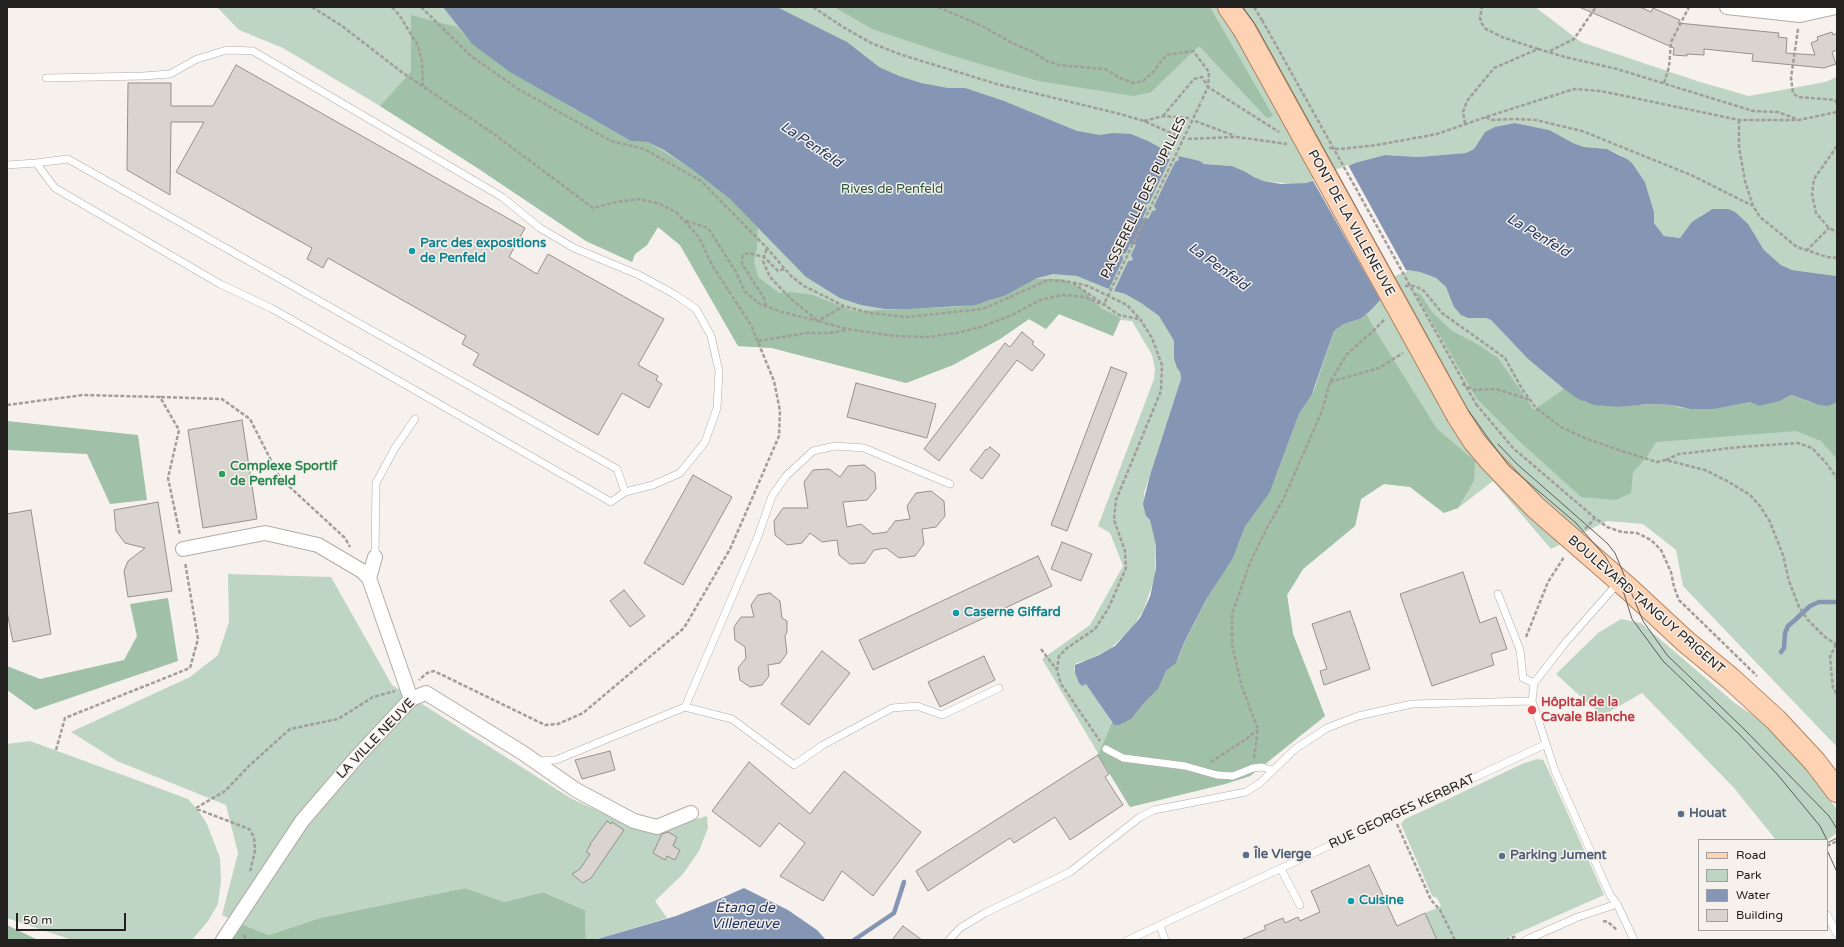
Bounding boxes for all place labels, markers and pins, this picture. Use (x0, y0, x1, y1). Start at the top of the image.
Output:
place label: Parc des expositions de Penfeld (420, 236, 546, 267)
marker: Parc des expositions de Penfeld (407, 246, 417, 256)
place label: Complexe Sportif de Penfeld (230, 459, 337, 490)
marker: Complexe Sportif de Penfeld (217, 469, 227, 479)
place label: Caserne Giffard (964, 605, 1061, 621)
marker: Caserne Giffard (951, 608, 961, 618)
place label: Hôpital de la Cavale Blanche (1541, 695, 1635, 726)
marker: Hôpital de la Cavale Blanche (1526, 704, 1538, 716)
place label: Houat (1689, 806, 1727, 822)
marker: Houat (1676, 809, 1686, 819)
place label: Île Vierge (1254, 847, 1311, 863)
place label: Parking Jument (1510, 848, 1606, 864)
marker: Île Vierge (1241, 850, 1251, 860)
marker: Parking Jument (1497, 851, 1507, 861)
place label: Cuisine (1359, 893, 1404, 909)
marker: Cuisine (1346, 896, 1356, 906)

